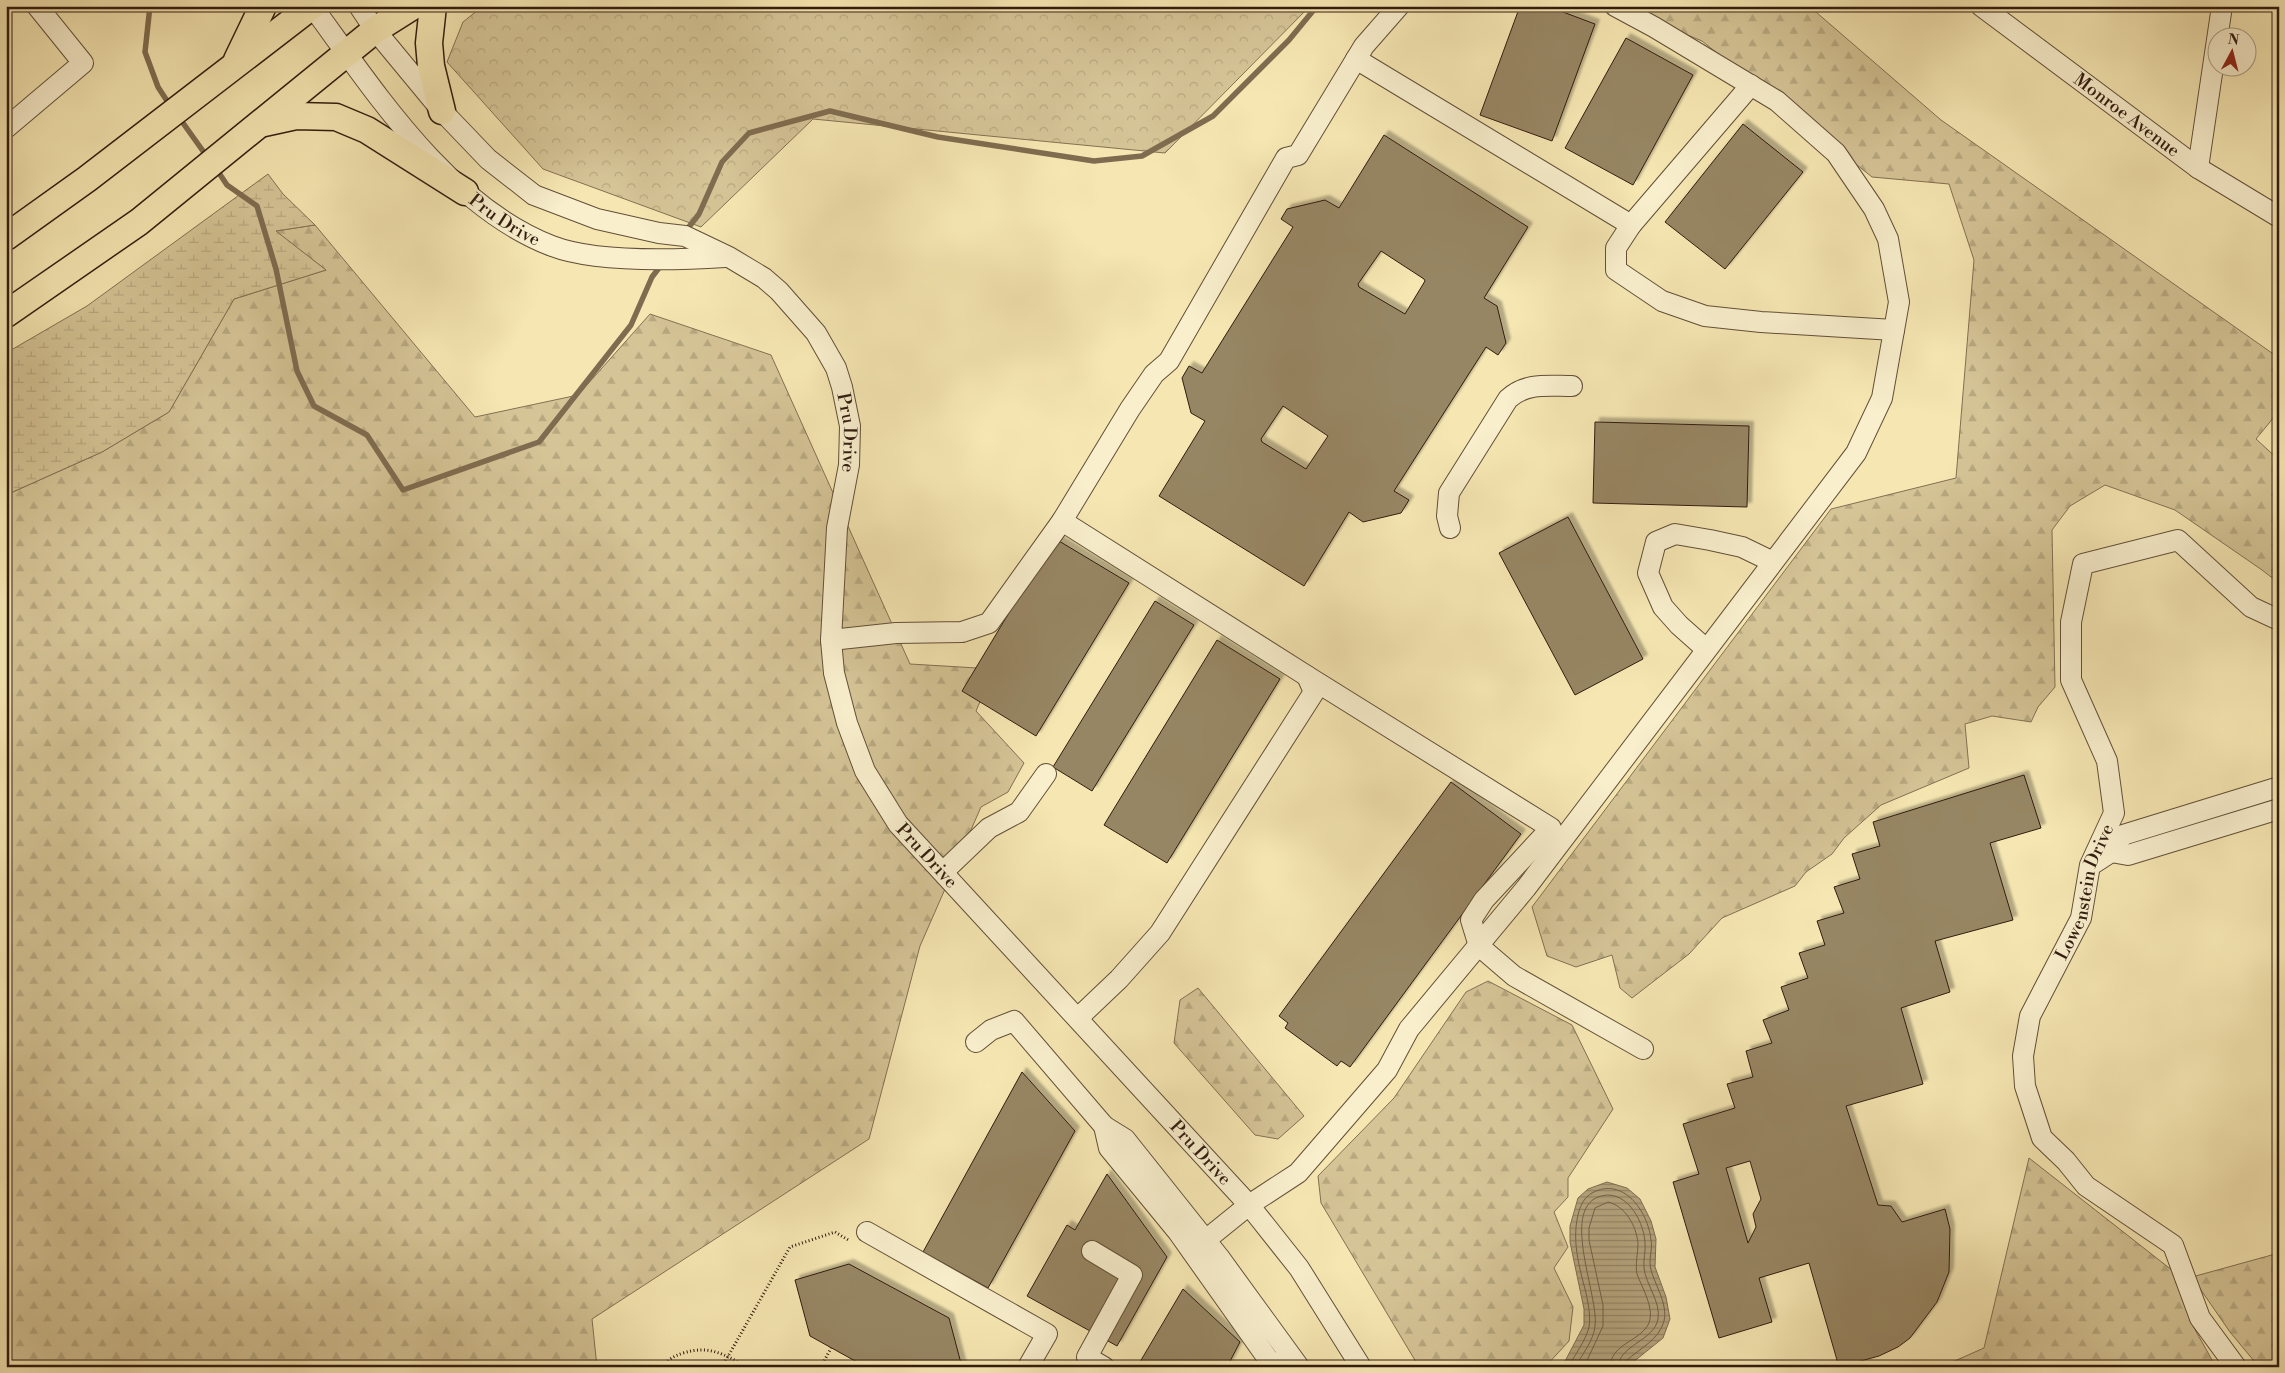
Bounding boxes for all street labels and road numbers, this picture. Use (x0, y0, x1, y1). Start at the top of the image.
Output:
street label: Monroe Avenue (2069, 68, 2184, 162)
street label: Pru Drive (464, 189, 544, 251)
street label: Pru Drive (831, 391, 861, 475)
street label: Pru Drive (891, 818, 962, 893)
street label: Lowenstein Drive (2050, 820, 2119, 964)
street label: Pru Drive (1165, 1116, 1236, 1190)

